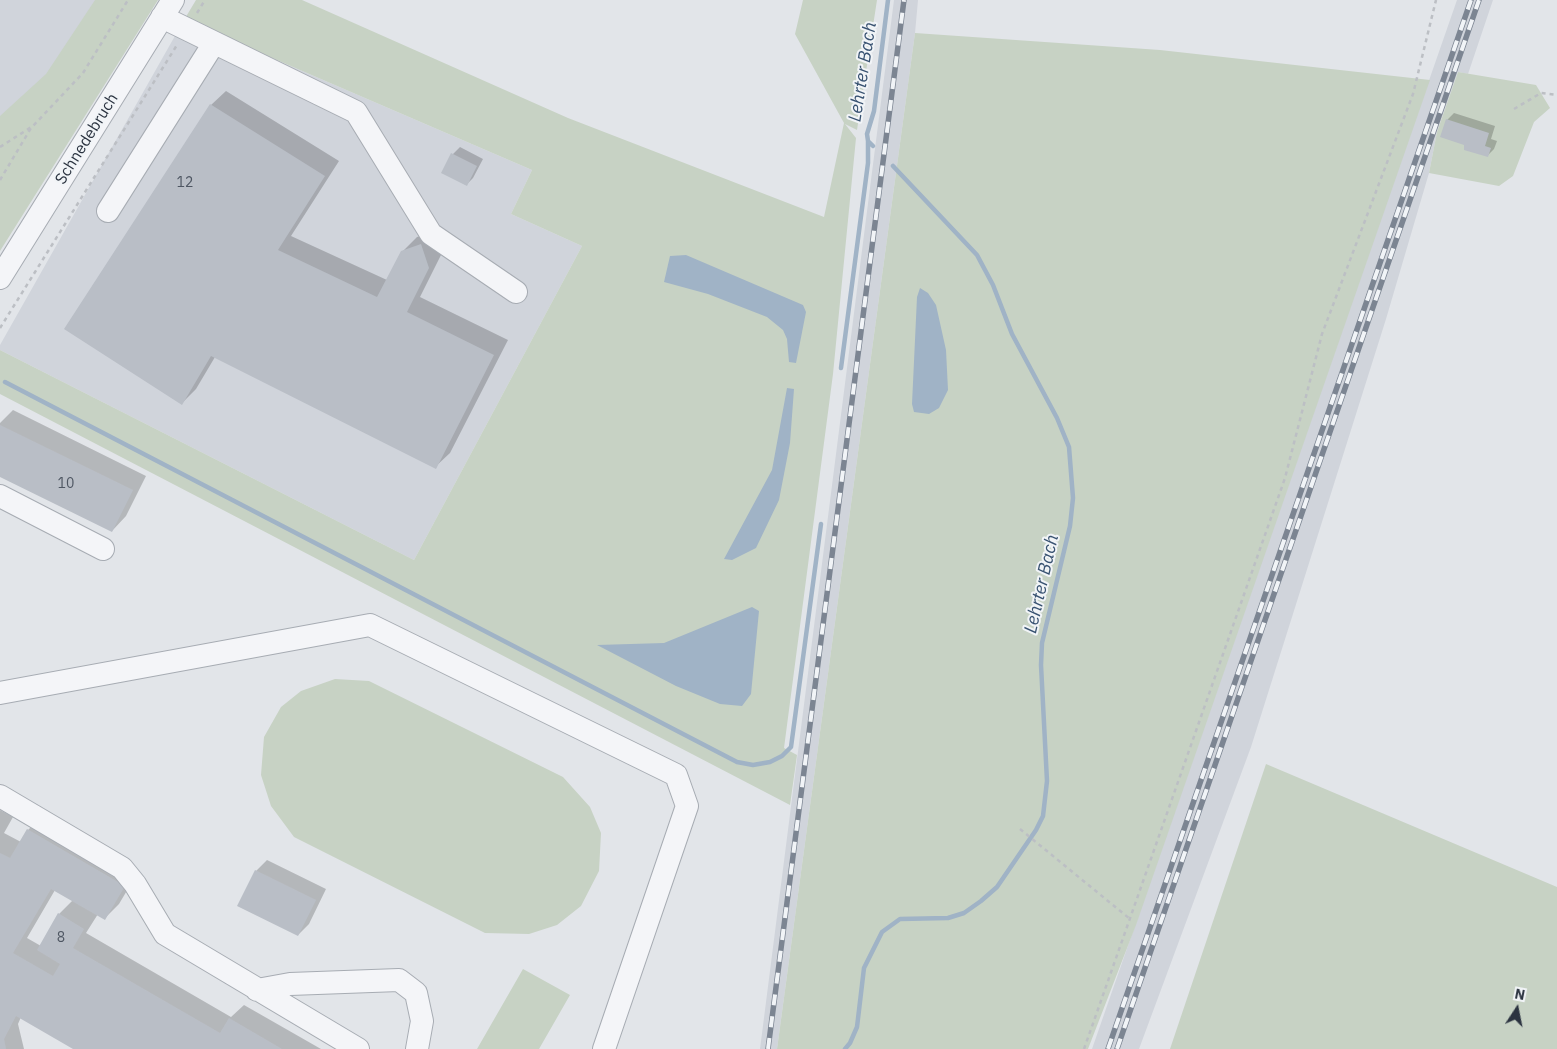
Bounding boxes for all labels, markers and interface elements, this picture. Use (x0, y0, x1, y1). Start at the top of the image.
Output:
water label: Lehrter Bach (844, 21, 882, 123)
street label: Schnedebruch (51, 90, 123, 188)
house number: 12 (177, 175, 193, 191)
house number: 10 (58, 476, 74, 492)
water label: Lehrter Bach (1020, 532, 1064, 636)
house number: 8 (57, 930, 65, 946)
north arrow (1492, 984, 1542, 1034)
text: N (1513, 984, 1527, 1004)

